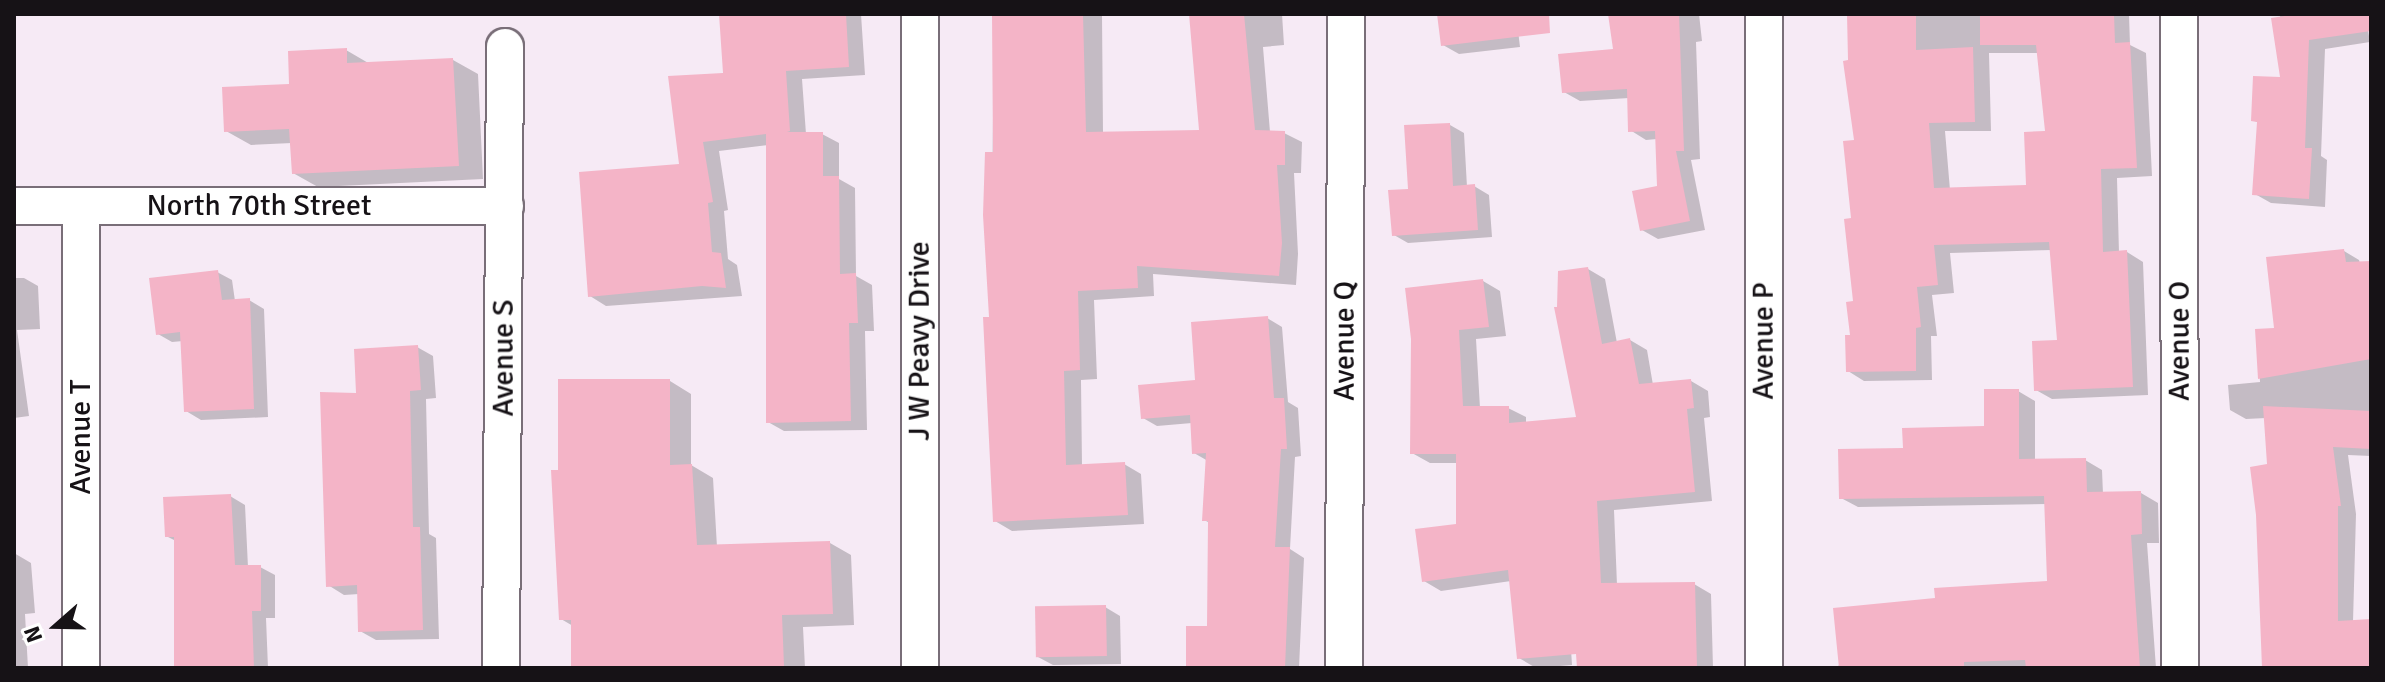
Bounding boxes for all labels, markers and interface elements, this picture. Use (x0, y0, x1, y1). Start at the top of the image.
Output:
street label: North 70th Street (146, 188, 372, 224)
street label: J W Peavy Drive (902, 241, 938, 441)
street label: Avenue Q (1327, 281, 1363, 401)
street label: Avenue O (2162, 281, 2198, 401)
street label: Avenue P (1746, 282, 1782, 400)
street label: Avenue S (486, 299, 522, 417)
street label: Avenue T (63, 379, 99, 495)
north arrow (16, 586, 96, 666)
text: N (18, 623, 48, 646)

